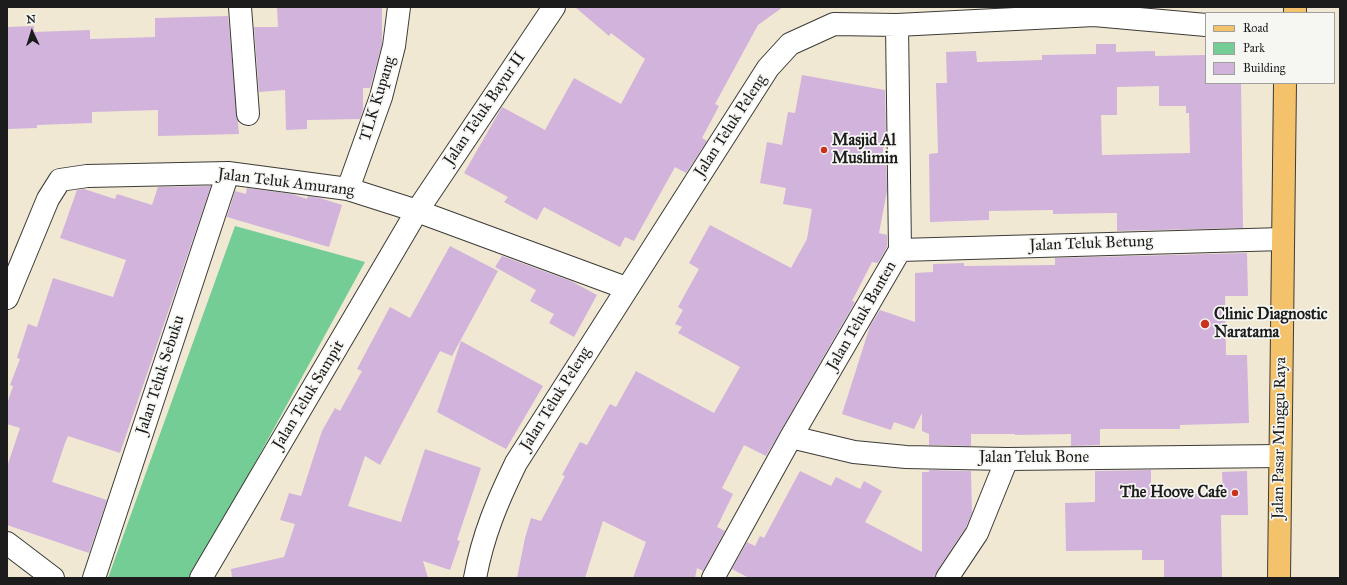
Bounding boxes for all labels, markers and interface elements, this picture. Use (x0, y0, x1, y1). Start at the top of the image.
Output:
north arrow (12, 12, 52, 52)
legend (1205, 12, 1335, 84)
text: N (26, 13, 36, 26)
text: Road (1243, 21, 1269, 35)
text: Park (1243, 41, 1265, 55)
street label: Jalan Teluk Bayur II (440, 49, 530, 169)
street label: TLK Kupang (356, 54, 400, 144)
text: Building (1243, 61, 1285, 75)
street label: Jalan Teluk Peleng (691, 71, 771, 181)
place label: Masjid Al Muslimin (832, 131, 898, 169)
marker: Masjid Al Muslimin (819, 145, 829, 155)
street label: Jalan Teluk Amurang (217, 165, 355, 201)
street label: Jalan Teluk Betung (1029, 232, 1153, 256)
street label: Jalan Teluk Banten (823, 258, 901, 374)
place label: Clinic Diagnostic Naratama (1214, 305, 1327, 343)
street label: Jalan Teluk Sebuku (133, 313, 189, 437)
marker: Clinic Diagnostic Naratama (1199, 318, 1211, 330)
street label: Jalan Teluk Sampit (269, 337, 349, 453)
street label: Jalan Teluk Peleng (516, 344, 596, 454)
street label: Jalan Pasar Minggu Raya (1269, 357, 1291, 519)
street label: Jalan Teluk Bone (979, 448, 1089, 468)
place label: The Hoove Cafe (1120, 483, 1227, 503)
marker: The Hoove Cafe (1230, 488, 1240, 498)

